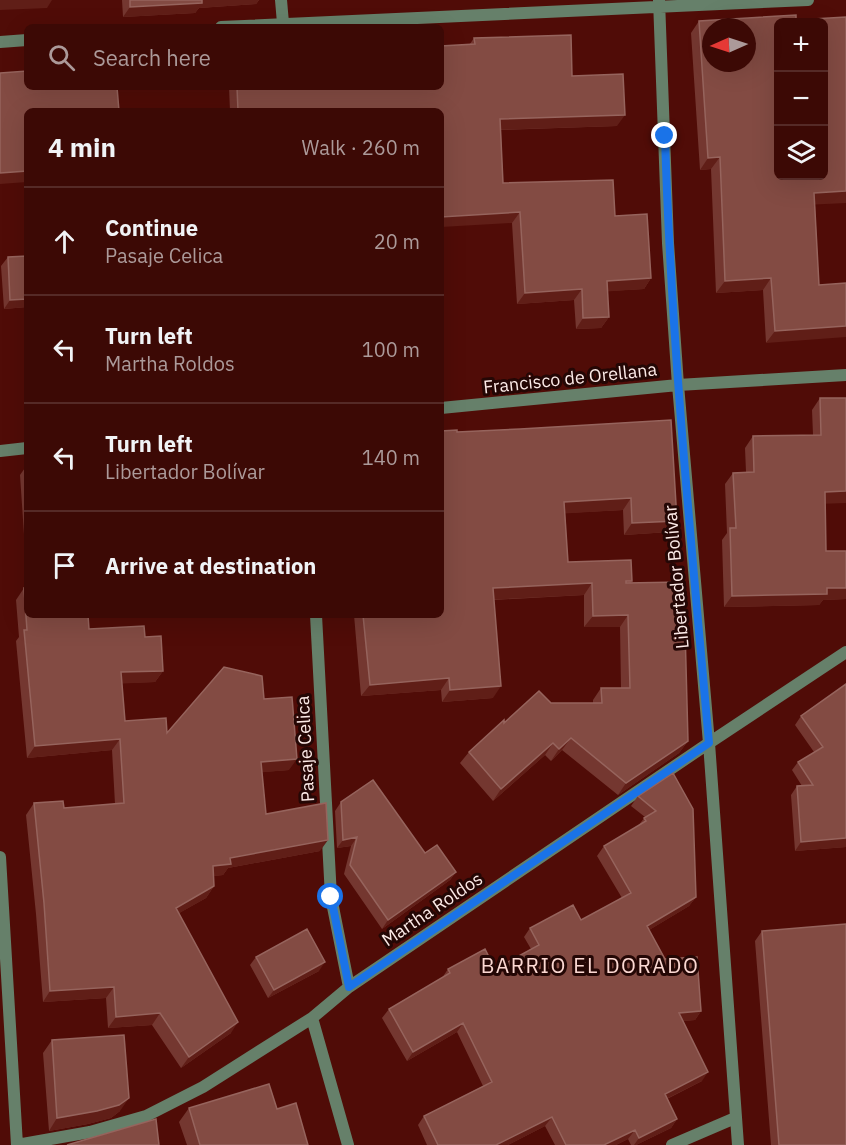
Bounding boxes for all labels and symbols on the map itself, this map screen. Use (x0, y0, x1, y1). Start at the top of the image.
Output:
north arrow (702, 18, 756, 72)
route end (651, 122, 677, 148)
street label: Francisco de Orellana (482, 357, 658, 399)
street label: Libertador Bolívar (658, 504, 694, 650)
street label: Pasaje Celica (291, 695, 319, 803)
street label: Martha Roldos (377, 867, 487, 951)
route start (317, 883, 343, 909)
district label: BARRIO EL DORADO (481, 951, 699, 979)

